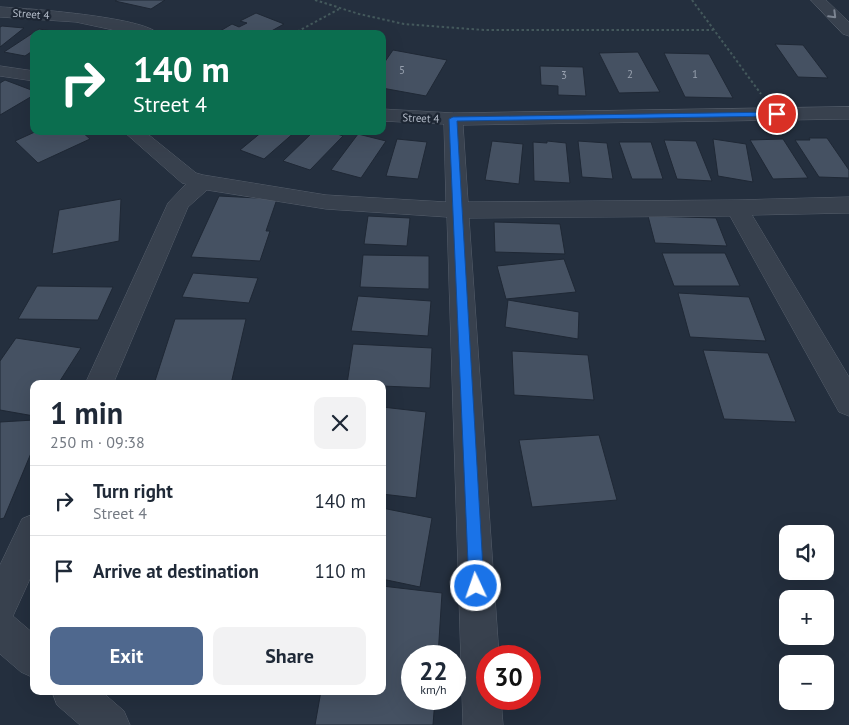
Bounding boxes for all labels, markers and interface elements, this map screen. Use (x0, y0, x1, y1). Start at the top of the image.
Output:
street label: Street 4 (12, 6, 50, 22)
one-way arrow (828, 10, 837, 19)
text: 140 m (133, 46, 230, 92)
icon: right (50, 50, 115, 115)
house number: 5 (399, 63, 405, 77)
house number: 2 (627, 67, 633, 81)
house number: 1 (692, 67, 698, 81)
house number: 3 (561, 68, 567, 82)
text: Street 4 (133, 90, 207, 118)
pin (756, 93, 798, 135)
icon: arrive (763, 100, 791, 128)
street label: Street 4 (402, 110, 440, 126)
text: 1 min (50, 393, 123, 432)
button: close (314, 397, 366, 449)
text: 250 m · 09:38 (50, 432, 145, 452)
text: Turn right (93, 479, 173, 503)
icon: right (50, 487, 78, 515)
text: 140 m (314, 489, 366, 513)
text: Street 4 (93, 503, 147, 523)
map controls (779, 525, 834, 710)
button: sound (779, 525, 834, 580)
icon: arrive (50, 557, 78, 585)
text: Arrive at destination (93, 559, 259, 583)
text: 110 m (314, 559, 366, 583)
position arrow (449, 559, 501, 611)
button: + (779, 590, 834, 645)
button: Exit (50, 627, 203, 685)
button: Share (213, 627, 366, 685)
speed limit sign: 30 (476, 645, 541, 710)
text: 22 (419, 655, 448, 687)
button: − (779, 655, 834, 710)
text: km/h (420, 682, 447, 697)

